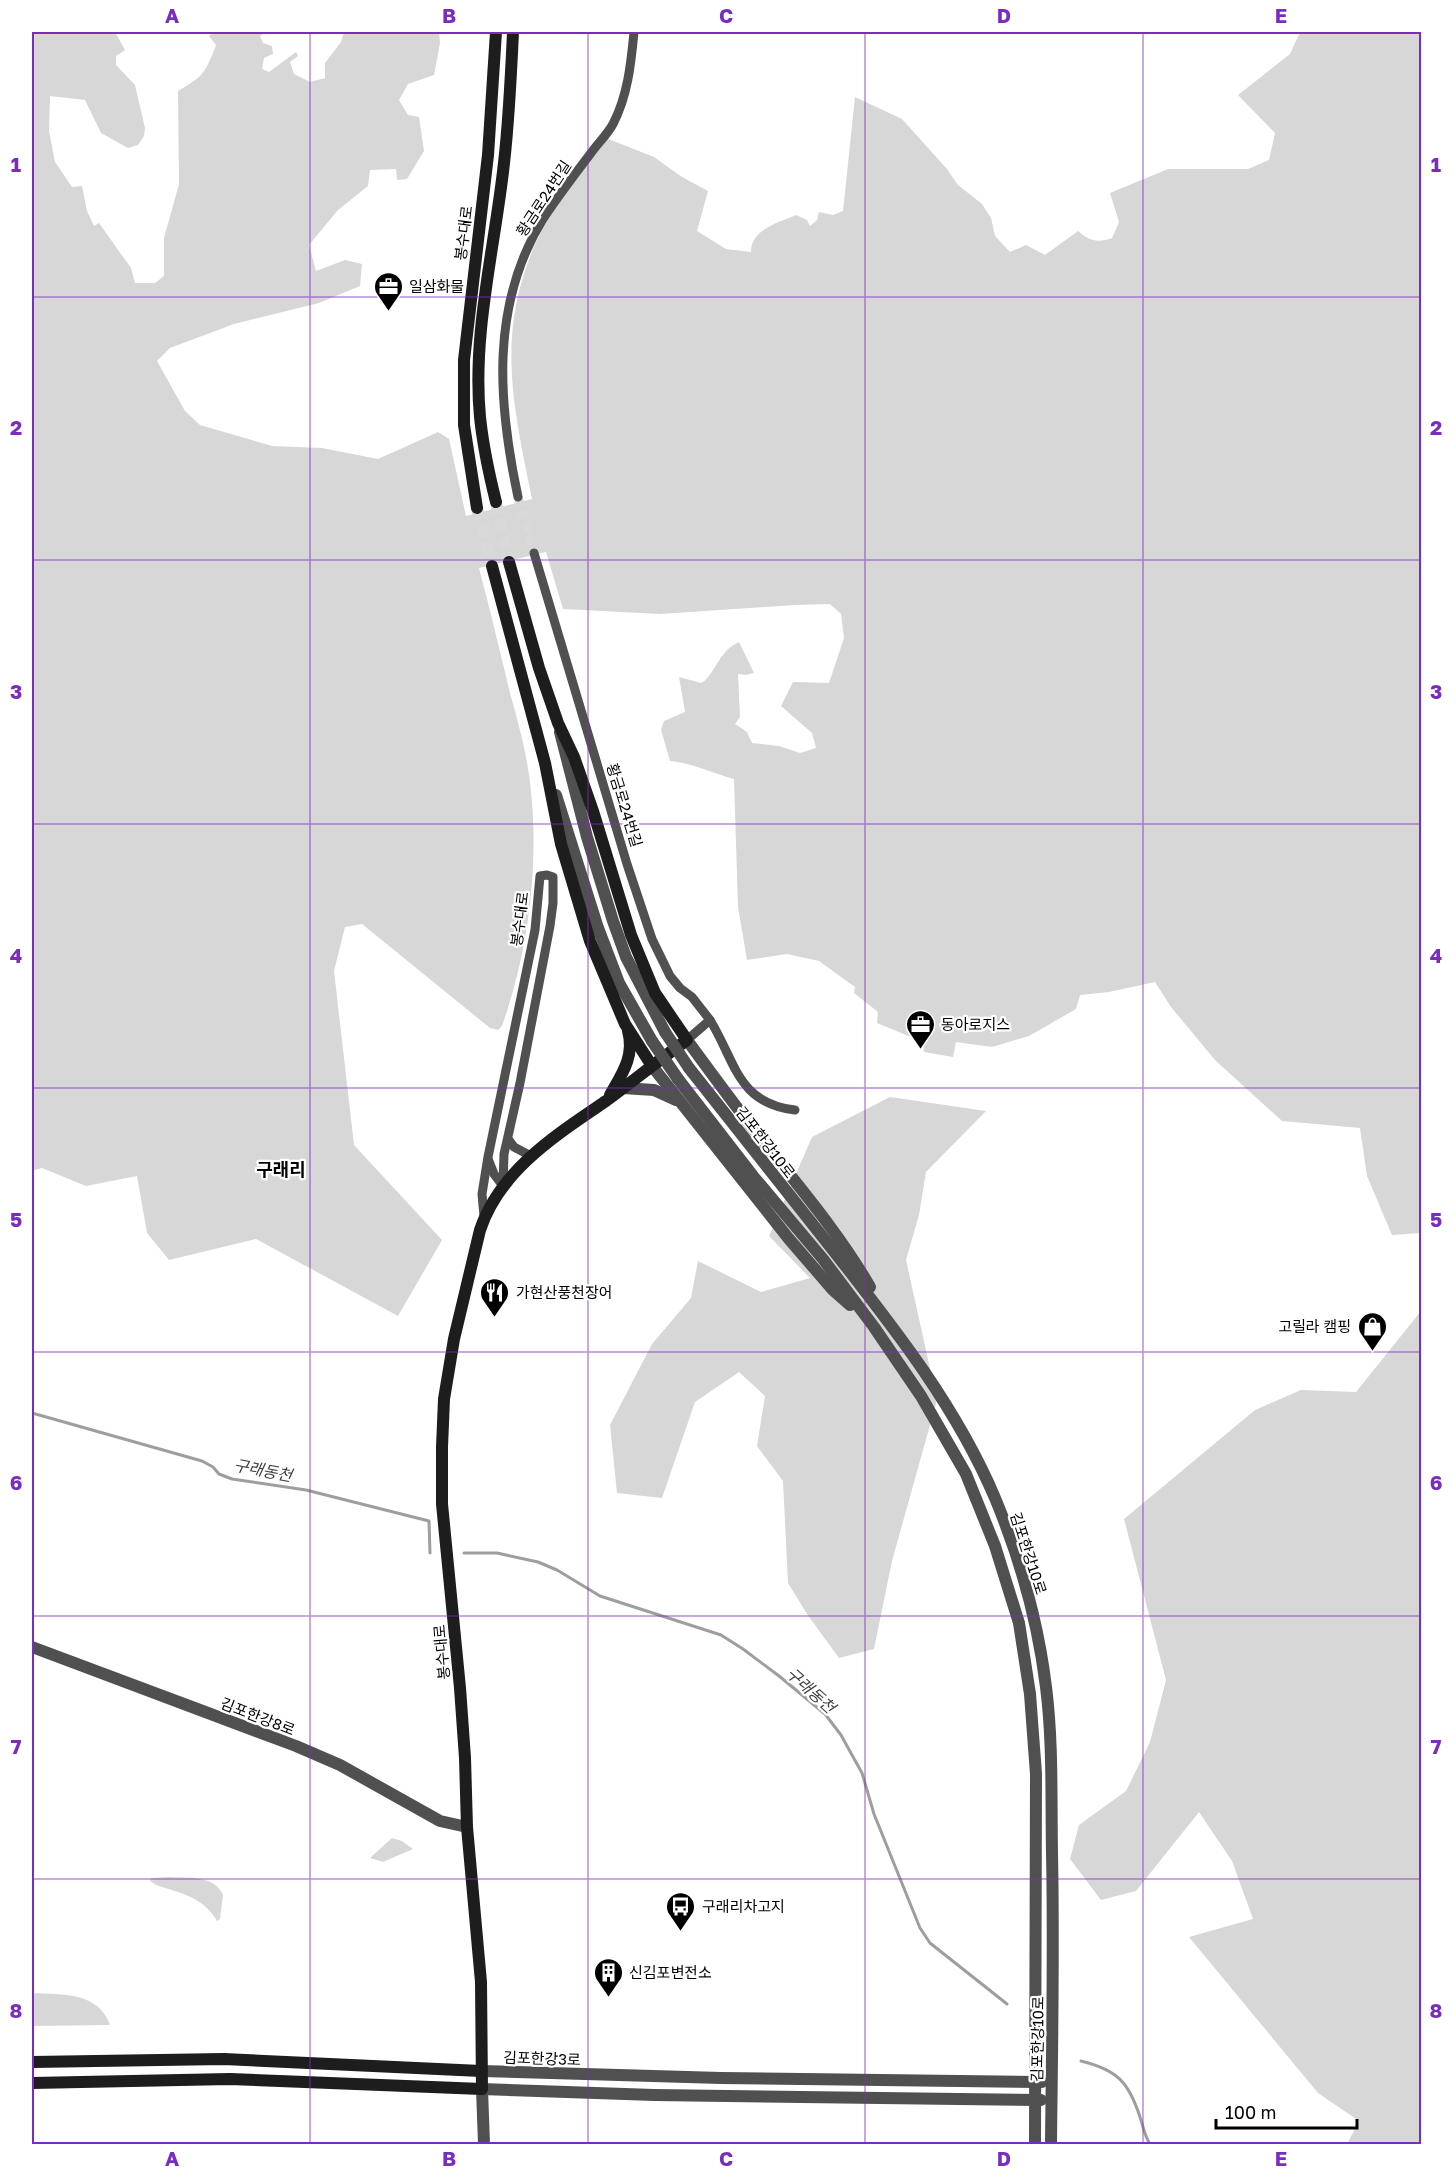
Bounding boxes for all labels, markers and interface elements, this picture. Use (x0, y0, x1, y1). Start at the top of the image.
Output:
text: A (165, 3, 179, 27)
text: B (442, 3, 456, 27)
text: C (719, 3, 733, 27)
text: D (997, 3, 1011, 27)
text: E (1275, 3, 1287, 27)
text: 1 (11, 152, 21, 176)
text: 1 (1431, 152, 1441, 176)
street label: 황금로24번길 (512, 157, 574, 239)
street label: 봉수대로 (451, 205, 475, 261)
office icon: 일삼화물 (372, 270, 404, 312)
place label: 일삼화물 (409, 277, 464, 295)
text: 2 (10, 415, 22, 439)
text: 2 (1430, 415, 1442, 439)
text: 3 (10, 679, 22, 703)
text: 3 (1430, 679, 1442, 703)
street label: 황금로24번길 (604, 761, 646, 849)
street label: 봉수대로 (507, 891, 531, 947)
text: 4 (10, 943, 22, 967)
text: 4 (1430, 943, 1442, 967)
office icon: 동아로지스 (904, 1008, 936, 1050)
place label: 동아로지스 (941, 1015, 1010, 1033)
street label: 김포한강10로 (733, 1103, 799, 1181)
district label: 구래리 (256, 1158, 306, 1180)
text: 5 (10, 1207, 22, 1231)
text: 5 (1430, 1207, 1442, 1231)
restaurant icon: 가현산풍천장어 (479, 1276, 511, 1318)
place label: 가현산풍천장어 (516, 1283, 613, 1301)
shop icon: 고릴라 캠핑 (1356, 1310, 1388, 1352)
place label: 고릴라 캠핑 (1278, 1317, 1351, 1335)
water label: 구래동천 (232, 1455, 296, 1486)
text: 6 (10, 1470, 22, 1494)
text: 6 (1430, 1470, 1442, 1494)
street label: 김포한강10로 (1007, 1510, 1051, 1596)
street label: 봉수대로 (430, 1624, 452, 1680)
water label: 구래동천 (782, 1663, 841, 1719)
street label: 김포한강8로 (218, 1694, 298, 1738)
text: 7 (11, 1734, 22, 1758)
text: 7 (1431, 1734, 1442, 1758)
bus stop icon: 구래리차고지 (665, 1890, 697, 1932)
place label: 구래리차고지 (702, 1897, 785, 1915)
building icon: 신김포변전소 (592, 1956, 624, 1998)
place label: 신김포변전소 (629, 1963, 712, 1981)
street label: 김포한강10로 (1027, 1996, 1047, 2082)
text: 8 (10, 1998, 22, 2022)
text: 8 (1430, 1998, 1442, 2022)
street label: 김포한강3로 (503, 2048, 581, 2068)
scale bar (1216, 2092, 1357, 2130)
text: 100 m (1225, 2101, 1276, 2123)
text: A (165, 2146, 179, 2170)
text: B (442, 2146, 456, 2170)
text: C (719, 2146, 733, 2170)
text: D (997, 2146, 1011, 2170)
text: E (1275, 2146, 1287, 2170)

